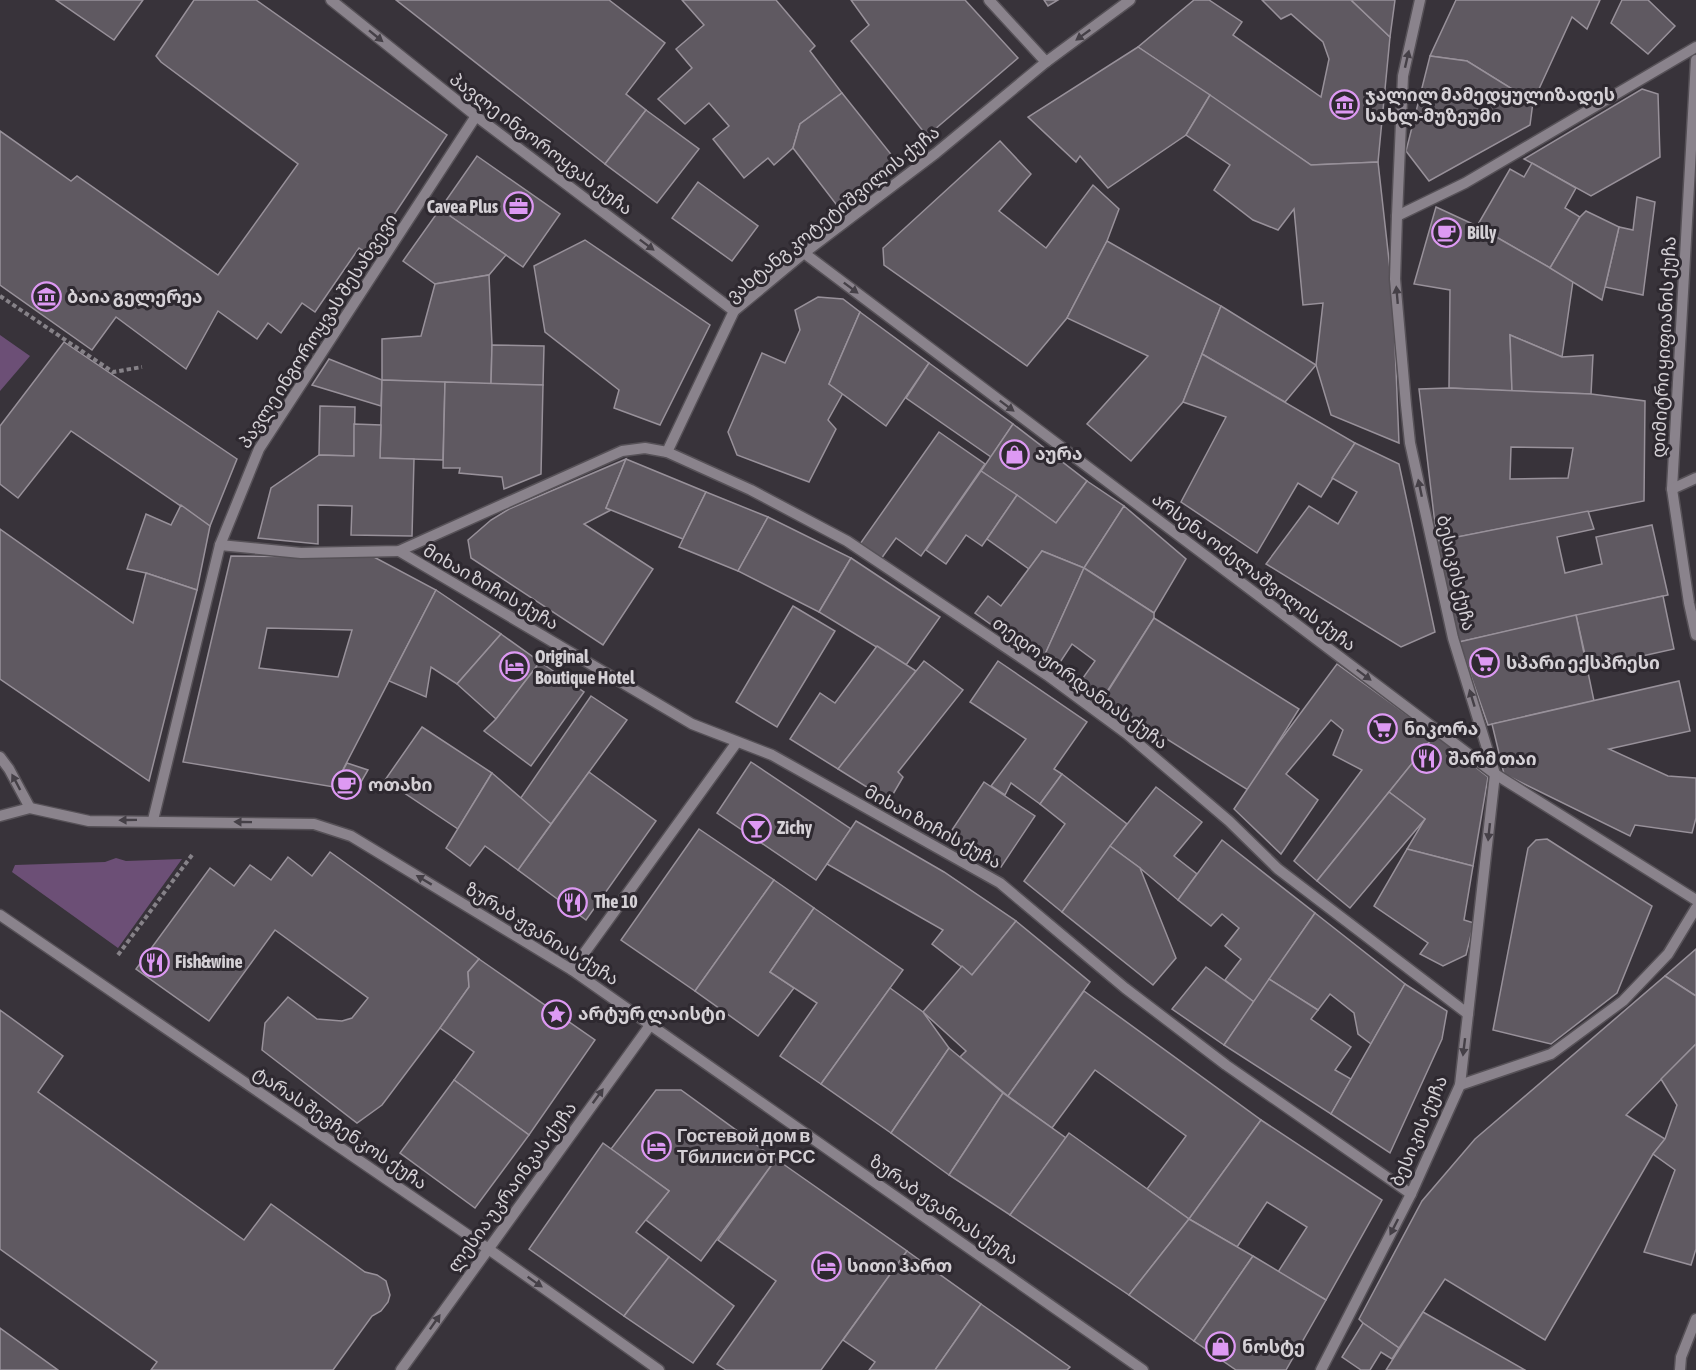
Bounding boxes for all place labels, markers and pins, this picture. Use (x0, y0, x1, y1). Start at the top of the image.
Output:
place label: ჯალილ მამედყულიზადეს სახლ-მუზეუმი (1365, 84, 1615, 127)
museum icon: ჯალილ მამედყულიზადეს სახლ-მუზეუმი (1328, 89, 1360, 121)
office icon: Cavea Plus (503, 191, 535, 223)
place label: Cavea Plus (427, 196, 499, 217)
cafe icon: Billy (1430, 217, 1462, 249)
place label: Billy (1467, 222, 1497, 243)
museum icon: ბაია გელერეა (30, 281, 62, 313)
place label: ბაია გელერეა (67, 286, 203, 308)
shop icon: აურა (998, 438, 1030, 470)
place label: აურა (1035, 443, 1083, 464)
place label: Original Boutique Hotel (535, 646, 635, 688)
supermarket icon: სპარი ექსპრესი (1469, 647, 1501, 679)
hotel icon: Original Boutique Hotel (498, 651, 530, 683)
place label: სპარი ექსპრესი (1506, 652, 1660, 673)
supermarket icon: ნიკორა (1367, 713, 1399, 745)
place label: ნიკორა (1404, 718, 1478, 739)
restaurant icon: შარმ თაი (1411, 743, 1443, 775)
place label: შარმ თაი (1448, 748, 1537, 769)
cafe icon: ოთახი (331, 769, 363, 801)
place label: ოთახი (368, 774, 433, 795)
bar icon: Zichy (740, 812, 772, 844)
place label: Zichy (777, 817, 813, 838)
restaurant icon: The 10 (557, 886, 589, 918)
place label: The 10 (594, 891, 638, 912)
restaurant icon: Fish&wine (138, 946, 170, 978)
place label: Fish&wine (175, 951, 243, 972)
place icon: არტურ ლაისტი (541, 998, 573, 1030)
place label: არტურ ლაისტი (578, 1003, 726, 1025)
place label: Гостевой дом в Тбилиси от РСС (677, 1125, 816, 1167)
hotel icon: Гостевой дом в Тбилиси от РСС (640, 1130, 672, 1162)
hotel icon: სითი ჰართ (810, 1250, 842, 1282)
place label: სითი ჰართ (847, 1255, 952, 1276)
shop icon: ნოსტე (1205, 1331, 1237, 1363)
place label: ნოსტე (1242, 1336, 1305, 1357)

